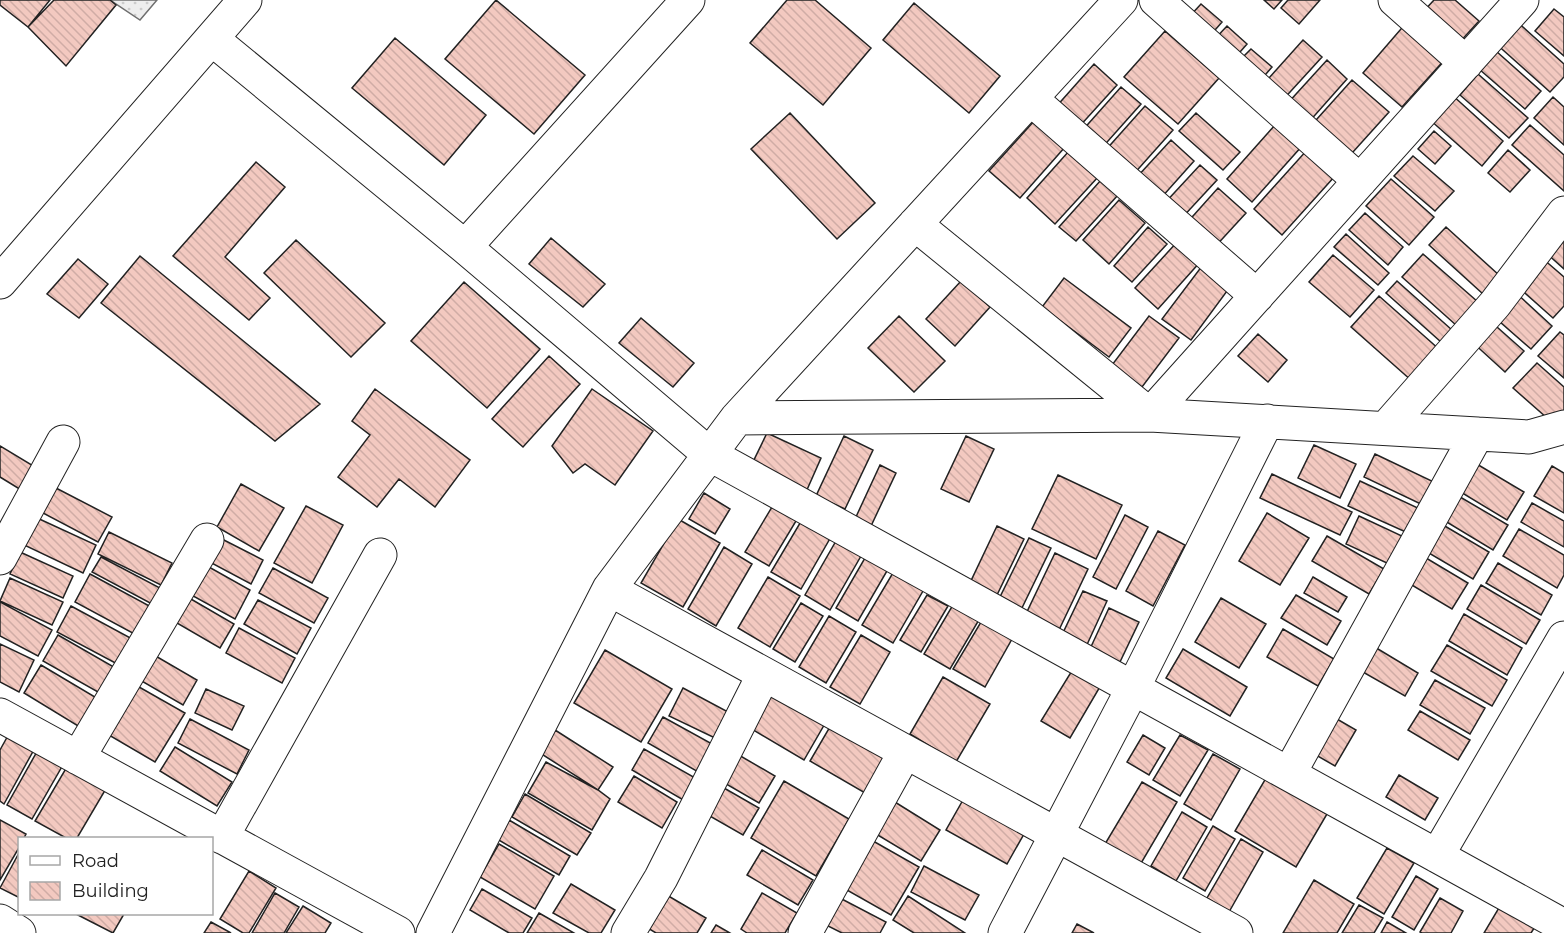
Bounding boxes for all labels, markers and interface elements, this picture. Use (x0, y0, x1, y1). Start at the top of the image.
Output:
legend (18, 837, 213, 915)
text: Road (72, 850, 119, 872)
text: Building (72, 880, 149, 902)

